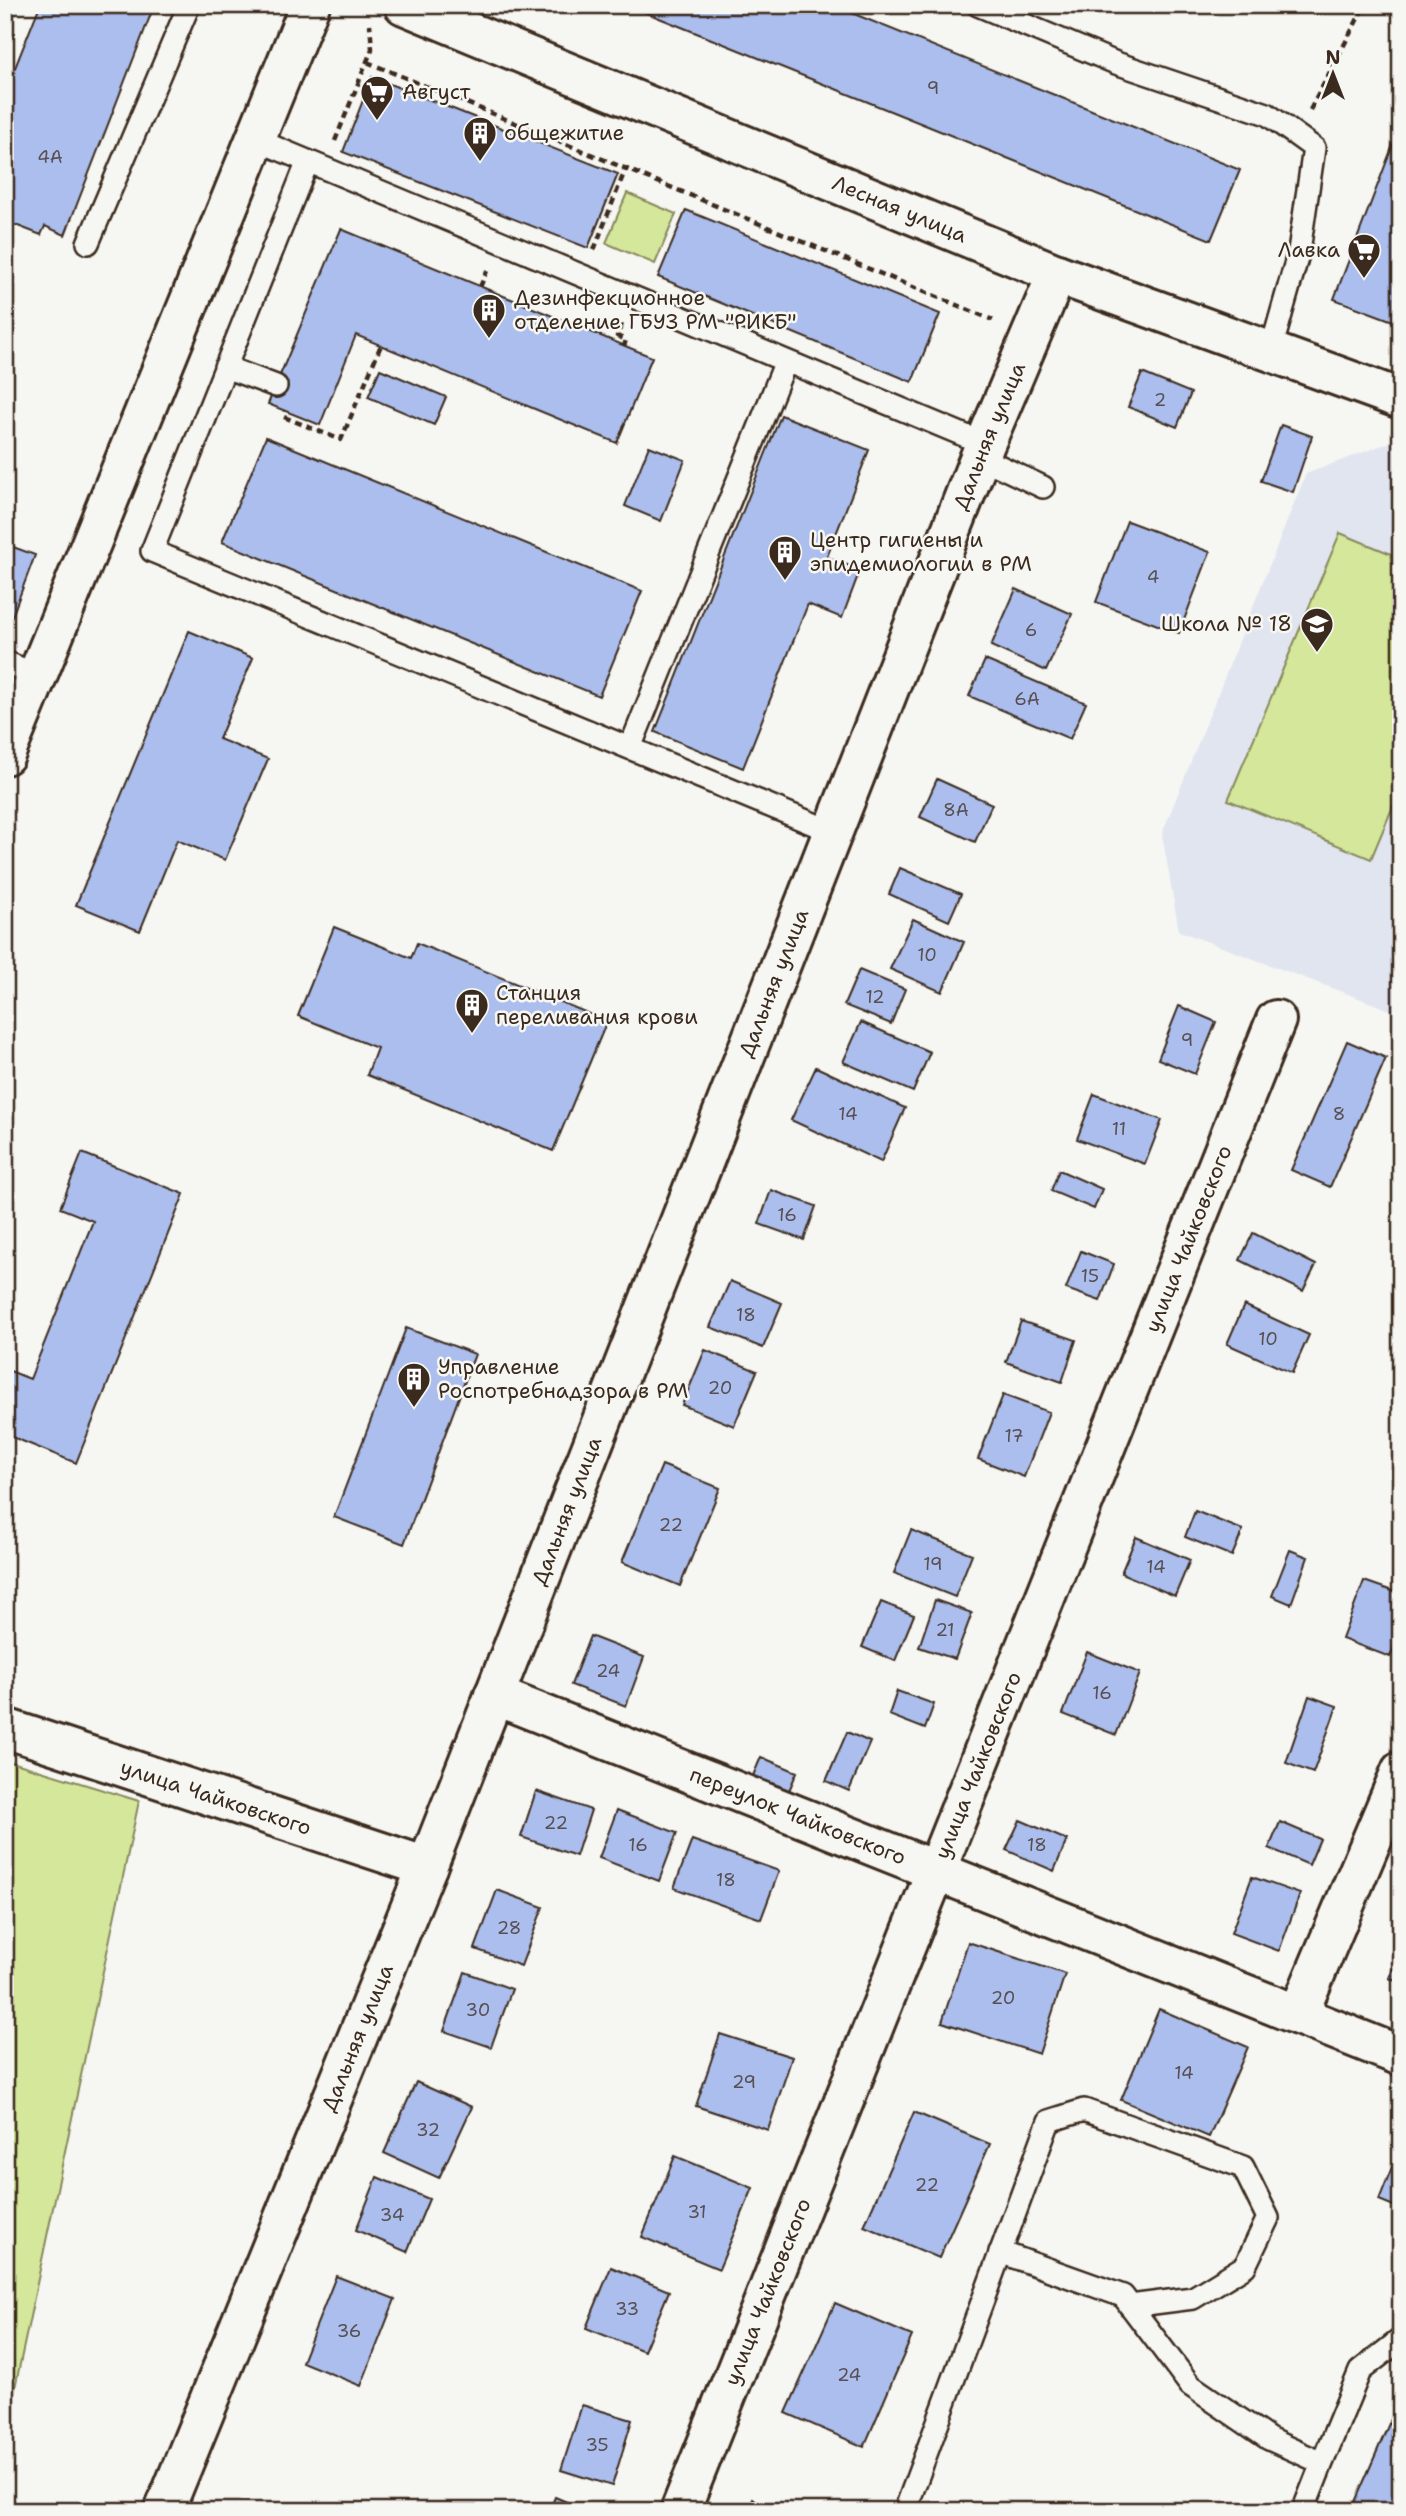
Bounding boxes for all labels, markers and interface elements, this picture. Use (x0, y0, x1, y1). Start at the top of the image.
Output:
north arrow (1298, 38, 1368, 108)
text: N (1325, 45, 1341, 70)
supermarket icon: Август (358, 73, 396, 122)
house number: 9 (927, 76, 939, 100)
place label: Август (402, 78, 471, 106)
building icon: общежитие (461, 114, 499, 163)
place label: общежитие (504, 119, 624, 147)
house number: 4А (37, 145, 63, 169)
street label: Лесная улица (828, 169, 971, 249)
supermarket icon: Лавка (1345, 231, 1383, 280)
place label: Лавка (1278, 236, 1340, 264)
place label: Дезинфекционное отделение ГБУЗ РМ "РИКБ" (514, 284, 797, 336)
building icon: Дезинфекционное отделение ГБУЗ РМ "РИКБ" (470, 291, 508, 340)
street label: Дальняя улица (947, 358, 1032, 514)
house number: 2 (1154, 388, 1166, 412)
place label: Центр гигиены и эпидемиологии в РМ (810, 526, 1032, 578)
building icon: Центр гигиены и эпидемиологии в РМ (766, 533, 804, 582)
house number: 4 (1147, 565, 1159, 589)
school or university icon: Школа № 18 (1298, 605, 1336, 654)
place label: Школа № 18 (1161, 610, 1292, 638)
house number: 6 (1025, 618, 1037, 642)
house number: 6А (1014, 687, 1040, 711)
house number: 8А (943, 798, 969, 822)
street label: Дальняя улица (732, 905, 815, 1061)
house number: 10 (917, 943, 937, 967)
place label: Станция переливания крови (496, 979, 698, 1031)
house number: 12 (865, 985, 885, 1009)
building icon: Станция переливания крови (453, 986, 491, 1035)
house number: 9 (1181, 1028, 1193, 1052)
house number: 14 (838, 1102, 858, 1126)
house number: 8 (1333, 1102, 1345, 1126)
house number: 11 (1112, 1117, 1126, 1141)
street label: улица Чайковского (1139, 1141, 1238, 1337)
house number: 16 (777, 1203, 797, 1227)
house number: 15 (1081, 1264, 1099, 1288)
house number: 18 (736, 1303, 756, 1327)
house number: 10 (1258, 1327, 1278, 1351)
place label: Управление Роспотребнадзора в РМ (438, 1353, 688, 1405)
building icon: Управление Роспотребнадзора в РМ (395, 1360, 433, 1409)
house number: 20 (708, 1376, 732, 1400)
house number: 17 (1004, 1424, 1024, 1448)
street label: Дальняя улица (525, 1433, 608, 1589)
house number: 22 (659, 1513, 683, 1537)
house number: 19 (923, 1552, 943, 1576)
house number: 14 (1146, 1555, 1166, 1579)
house number: 21 (935, 1618, 955, 1642)
house number: 24 (596, 1659, 620, 1683)
street label: улица Чайковского (928, 1668, 1028, 1863)
house number: 16 (1092, 1681, 1112, 1705)
street label: улица Чайковского (117, 1753, 315, 1842)
street label: переулок Чайковского (686, 1760, 910, 1872)
house number: 22 (544, 1811, 568, 1835)
house number: 16 (628, 1833, 648, 1857)
house number: 18 (1027, 1833, 1047, 1857)
house number: 18 (716, 1868, 736, 1892)
house number: 28 (497, 1916, 521, 1940)
street label: Дальняя улица (315, 1960, 400, 2116)
house number: 20 (991, 1986, 1015, 2010)
house number: 30 (466, 1998, 490, 2022)
house number: 14 (1174, 2061, 1194, 2085)
house number: 29 (732, 2070, 756, 2094)
house number: 32 (416, 2118, 440, 2142)
house number: 22 (915, 2173, 939, 2197)
street label: улица Чайковского (718, 2194, 818, 2390)
house number: 31 (687, 2200, 707, 2224)
house number: 34 (380, 2203, 404, 2227)
house number: 33 (615, 2297, 639, 2321)
house number: 36 (337, 2319, 361, 2343)
house number: 24 (837, 2363, 861, 2387)
house number: 35 (585, 2433, 609, 2457)

